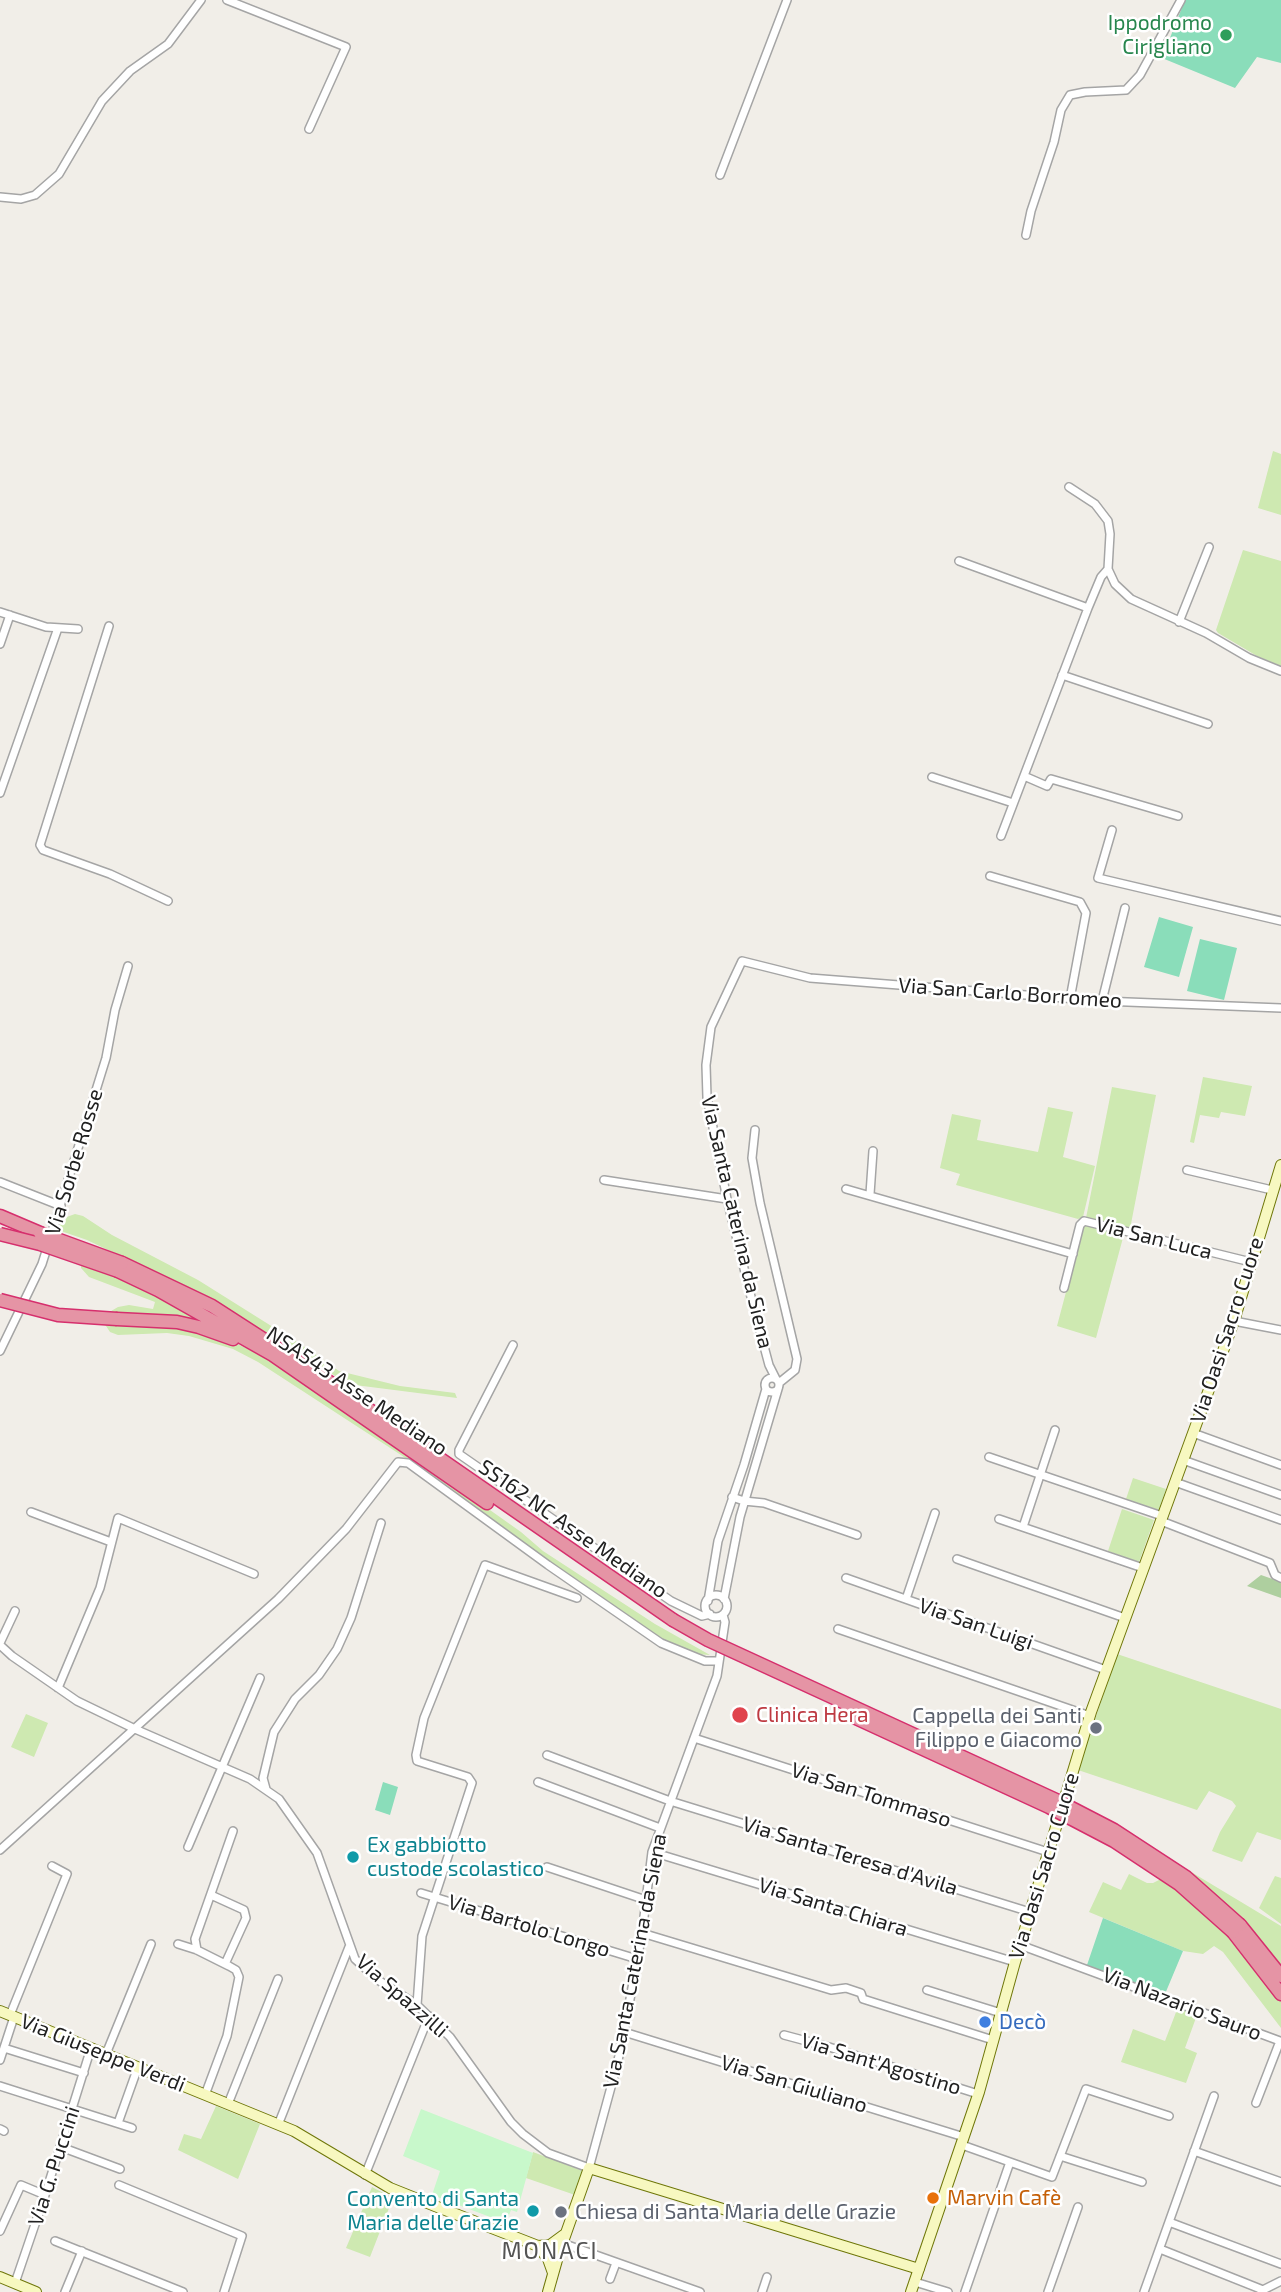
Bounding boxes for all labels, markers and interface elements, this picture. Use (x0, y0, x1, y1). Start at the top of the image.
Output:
place label: Ippodromo Cirigliano (1108, 10, 1212, 60)
marker: Ippodromo Cirigliano (1218, 27, 1234, 43)
street label: Via San Carlo Borromeo (897, 973, 1123, 1013)
street label: Via Sorbe Rosse (40, 1086, 108, 1238)
street label: Via Santa Caterina da Siena (696, 1093, 778, 1351)
street label: Via San Luca (1093, 1211, 1215, 1265)
street label: Via Oasi Sacro Cuore (1185, 1234, 1269, 1426)
street label: NSA543 Asse Mediano (262, 1321, 452, 1461)
street label: SS162 NC Asse Mediano (474, 1454, 672, 1604)
street label: Via San Luigi (915, 1593, 1037, 1655)
place label: Clinica Hera (756, 1702, 869, 1728)
place label: Cappella dei Santi Filippo e Giacomo (912, 1703, 1082, 1753)
marker: Clinica Hera (730, 1705, 750, 1725)
marker: Cappella dei Santi Filippo e Giacomo (1088, 1720, 1104, 1736)
street label: Via San Tommaso (788, 1757, 954, 1833)
street label: Via Oasi Sacro Cuore (1004, 1770, 1084, 1962)
street label: Via Santa Teresa d'Avila (739, 1811, 961, 1901)
street label: Via Santa Caterina da Siena (598, 1831, 672, 2091)
place label: Ex gabbiotto custode scolastico (367, 1832, 544, 1882)
marker: Ex gabbiotto custode scolastico (345, 1849, 361, 1865)
street label: Via Santa Chiara (755, 1872, 911, 1942)
street label: Via Bartolo Longo (445, 1889, 613, 1963)
street label: Via Spazzilli (351, 1949, 453, 2043)
street label: Via Nazario Sauro (1099, 1962, 1265, 2046)
street label: Via Giuseppe Verdi (17, 2008, 189, 2098)
place label: Decò (999, 2009, 1046, 2035)
marker: Decò (977, 2014, 993, 2030)
street label: Via Sant'Agostino (798, 2028, 964, 2100)
street label: Via San Giuliano (718, 2050, 870, 2118)
street label: Via G. Puccini (23, 2103, 85, 2229)
place label: Marvin Cafè (947, 2185, 1061, 2211)
place label: Convento di Santa Maria delle Grazie (347, 2186, 519, 2236)
marker: Marvin Cafè (925, 2190, 941, 2206)
place label: Chiesa di Santa Maria delle Grazie (575, 2199, 896, 2225)
marker: Convento di Santa Maria delle Grazie (525, 2203, 541, 2219)
marker: Chiesa di Santa Maria delle Grazie (553, 2204, 569, 2220)
district label: MONACI (502, 2237, 598, 2265)

